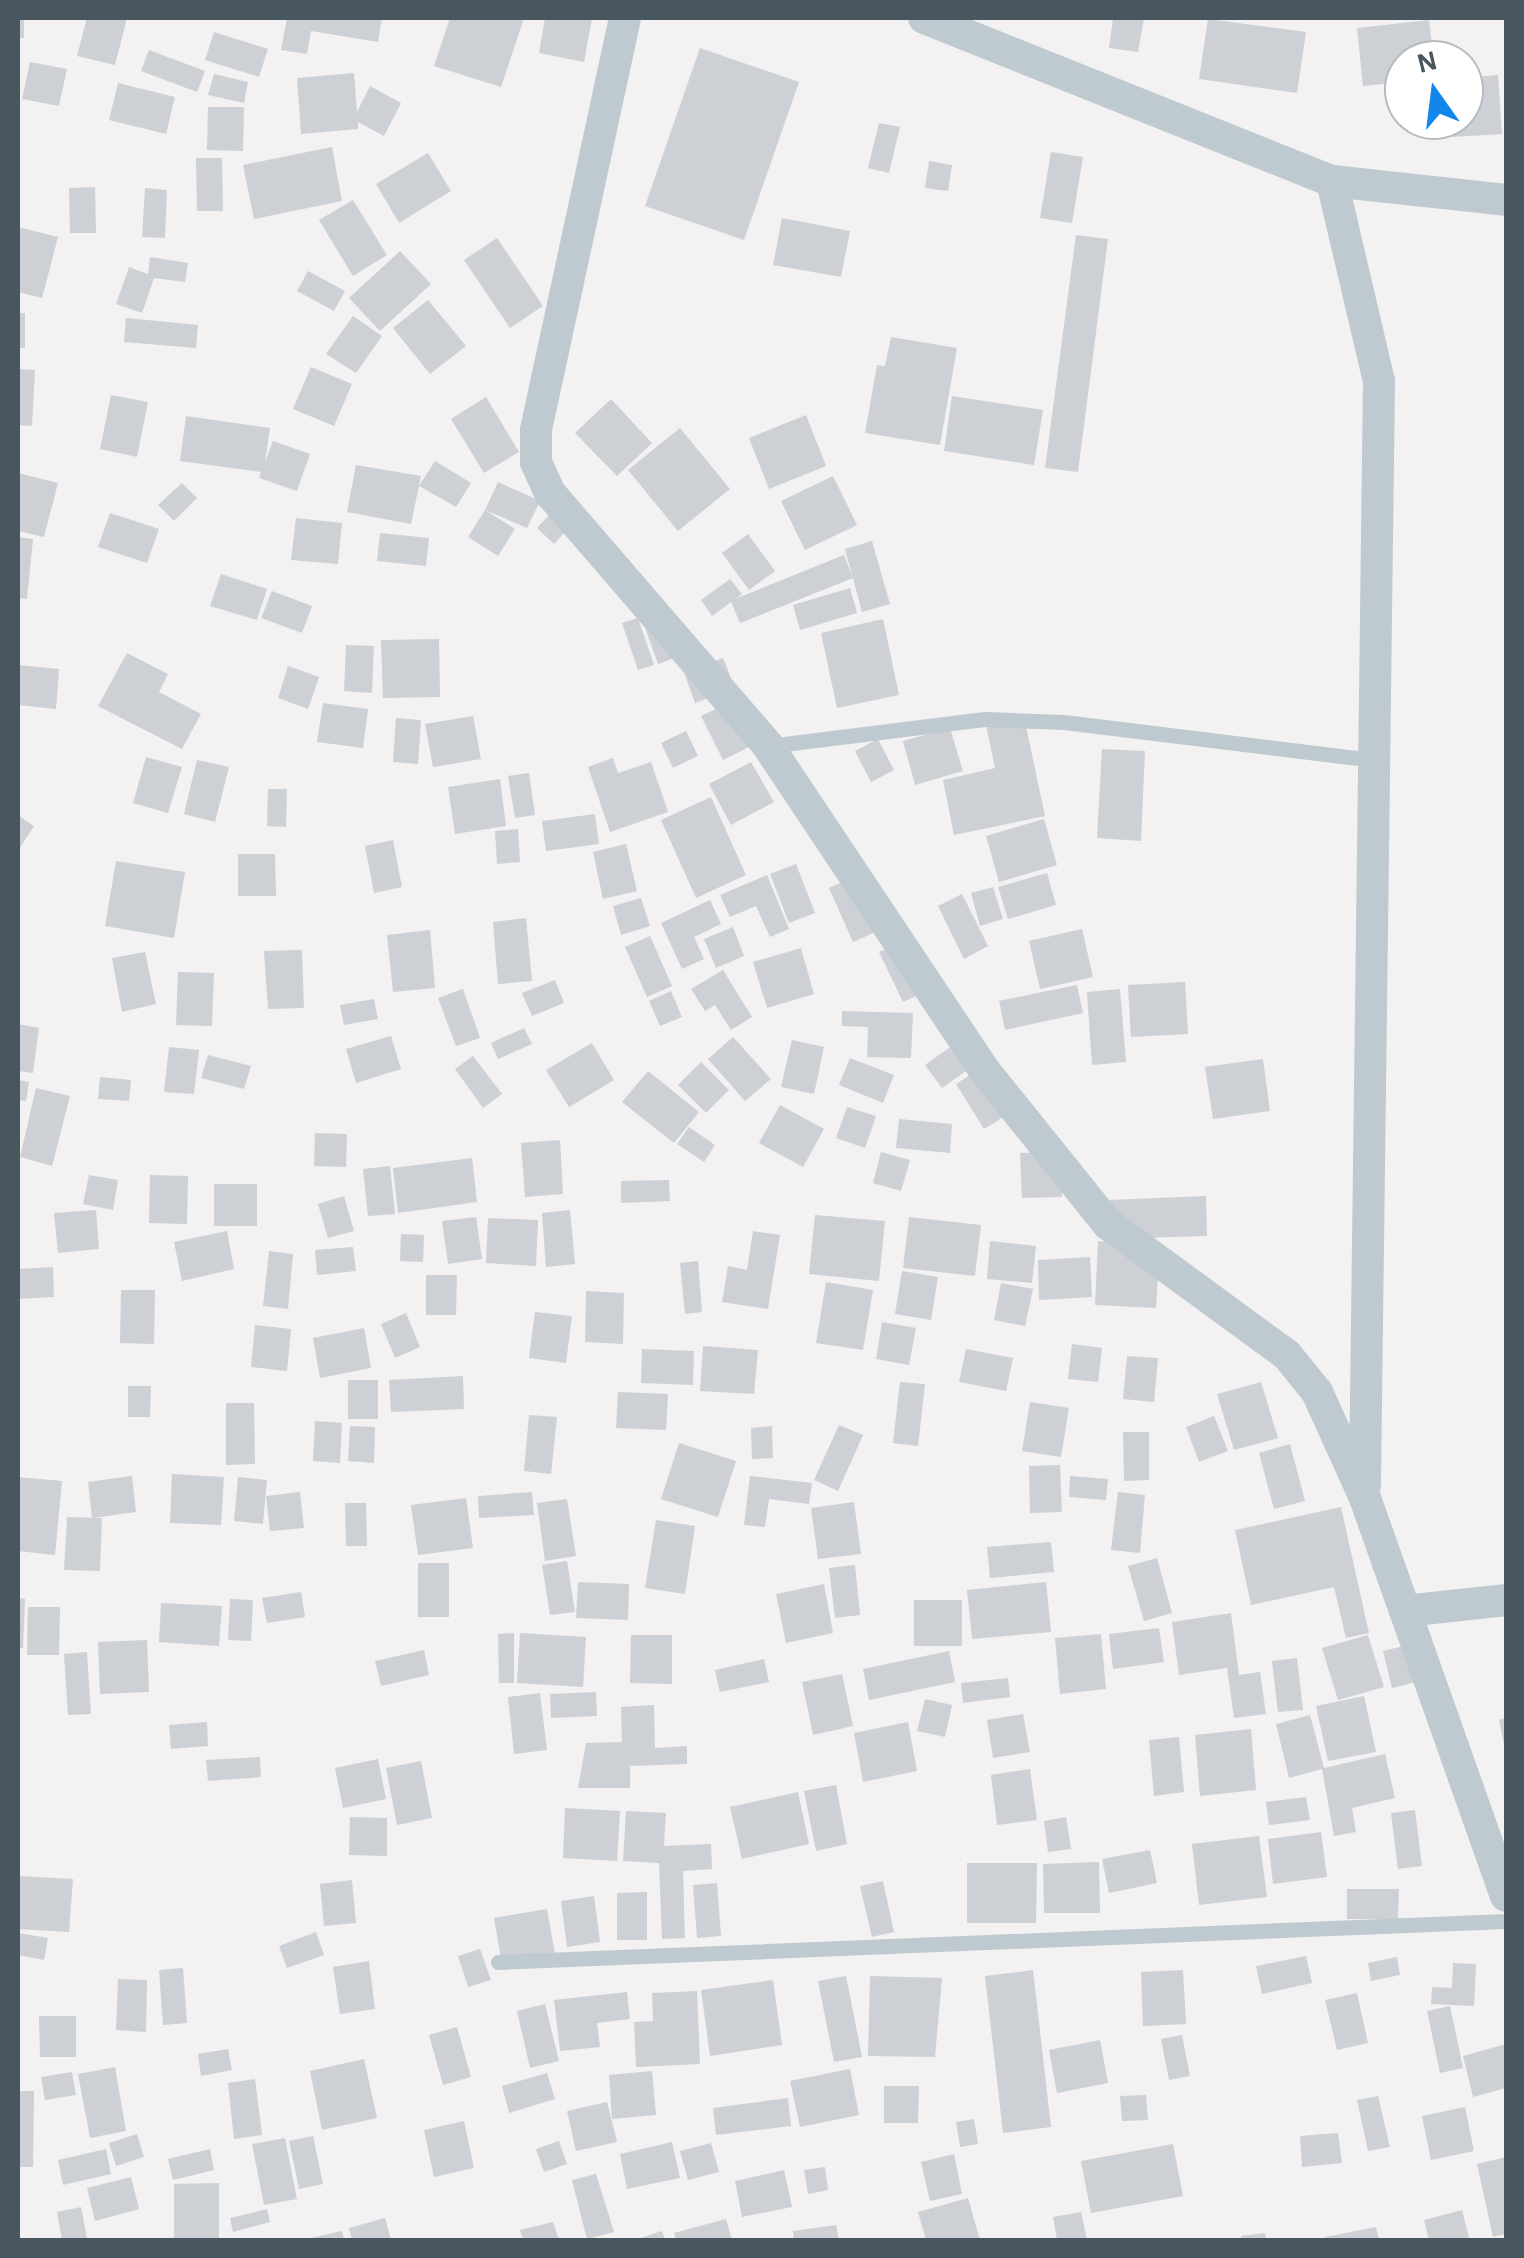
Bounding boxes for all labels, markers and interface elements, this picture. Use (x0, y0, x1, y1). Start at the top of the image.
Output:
north arrow (1384, 40, 1484, 140)
text: N (1414, 47, 1440, 79)

